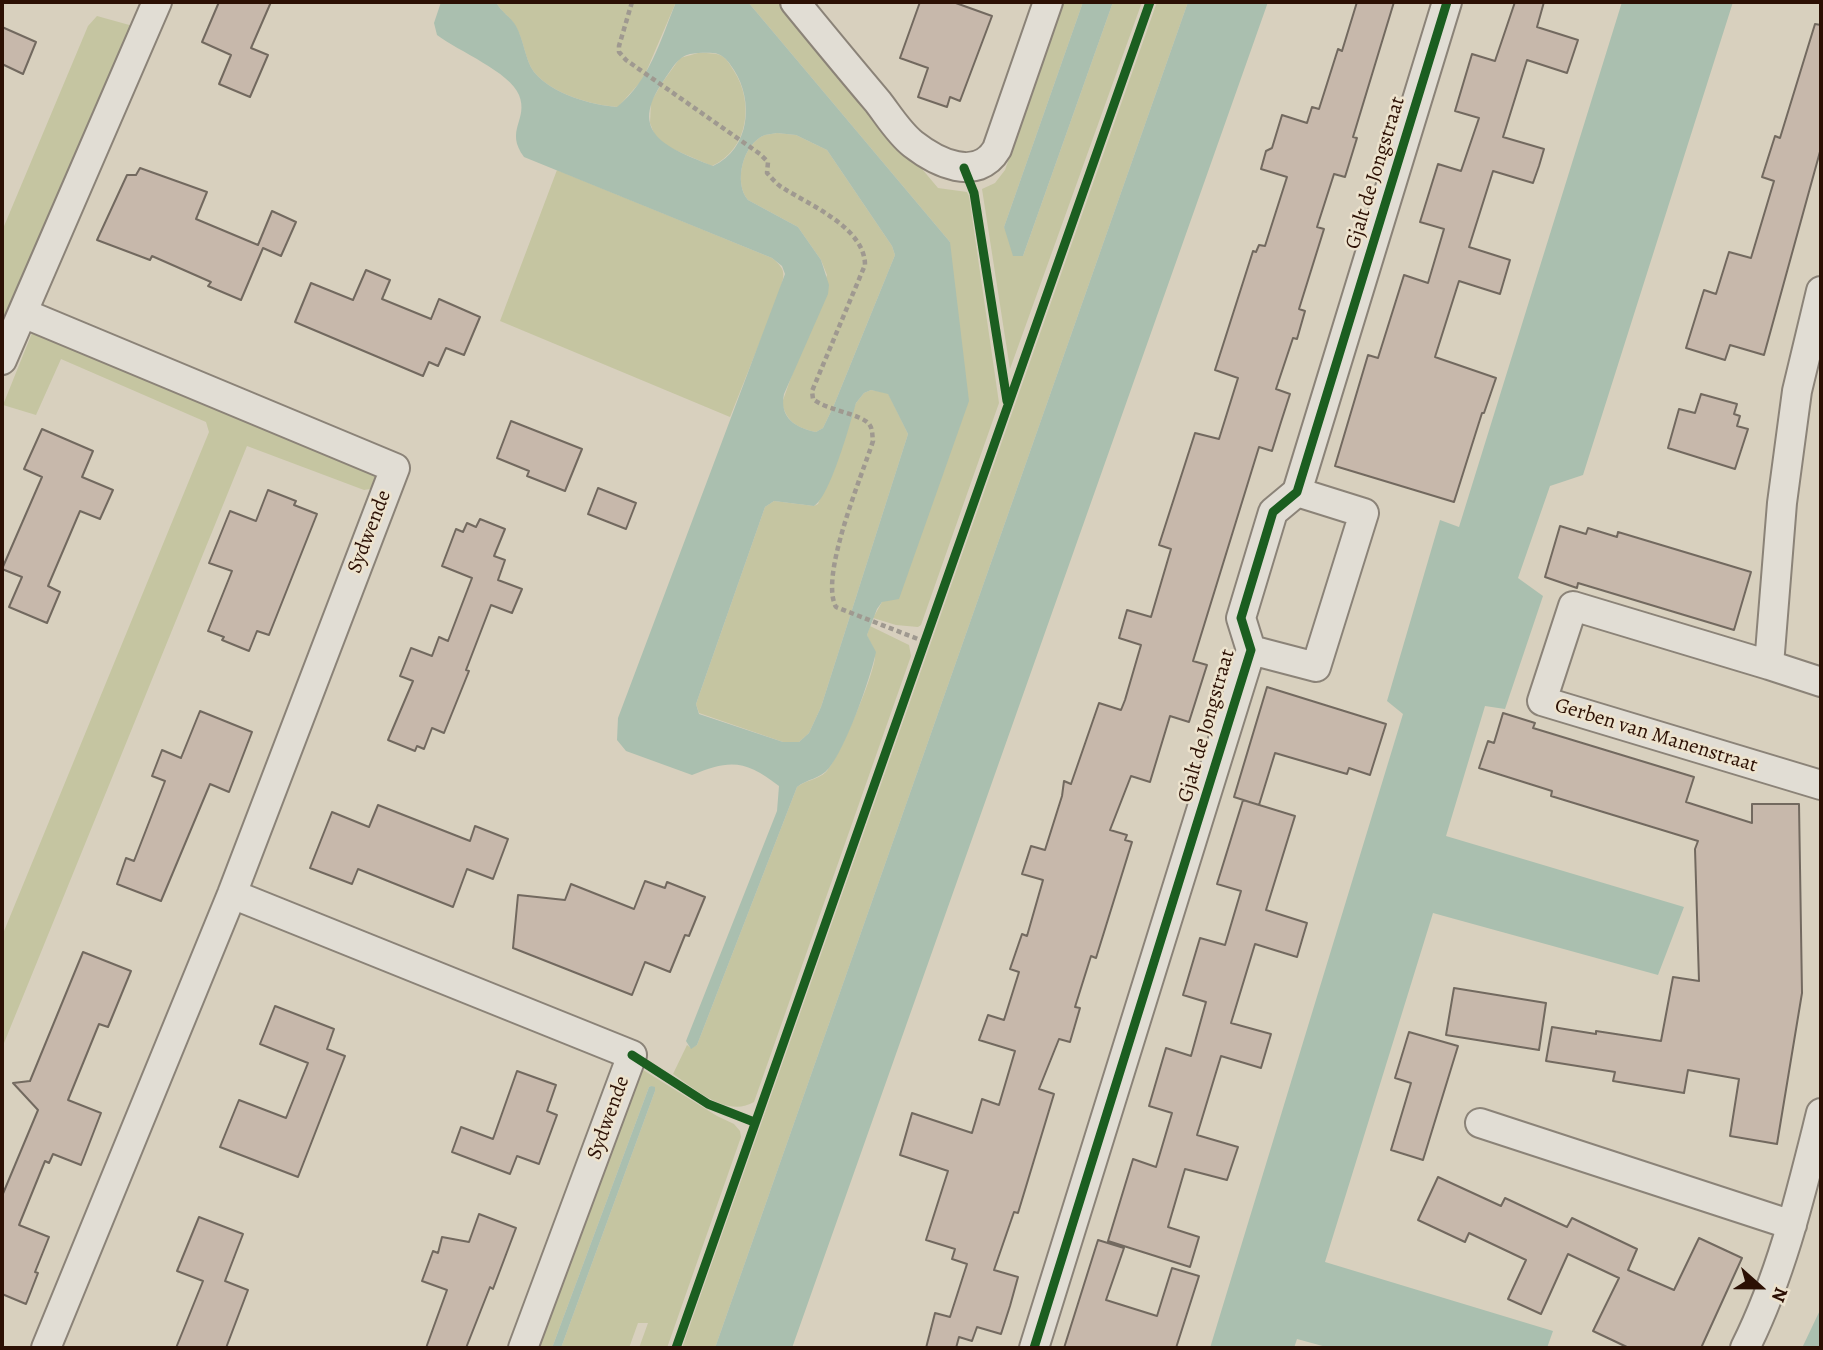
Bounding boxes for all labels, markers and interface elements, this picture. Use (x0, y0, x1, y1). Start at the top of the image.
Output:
street label: Gjalt de Jongstraat (1341, 94, 1411, 252)
street label: Sydwende (343, 487, 397, 577)
street label: Gjalt de Jongstraat (1173, 646, 1241, 806)
street label: Gerben van Manenstraat (1552, 693, 1760, 779)
street label: Sydwende (582, 1073, 636, 1163)
north arrow (1725, 1252, 1795, 1322)
text: N (1765, 1283, 1794, 1306)

